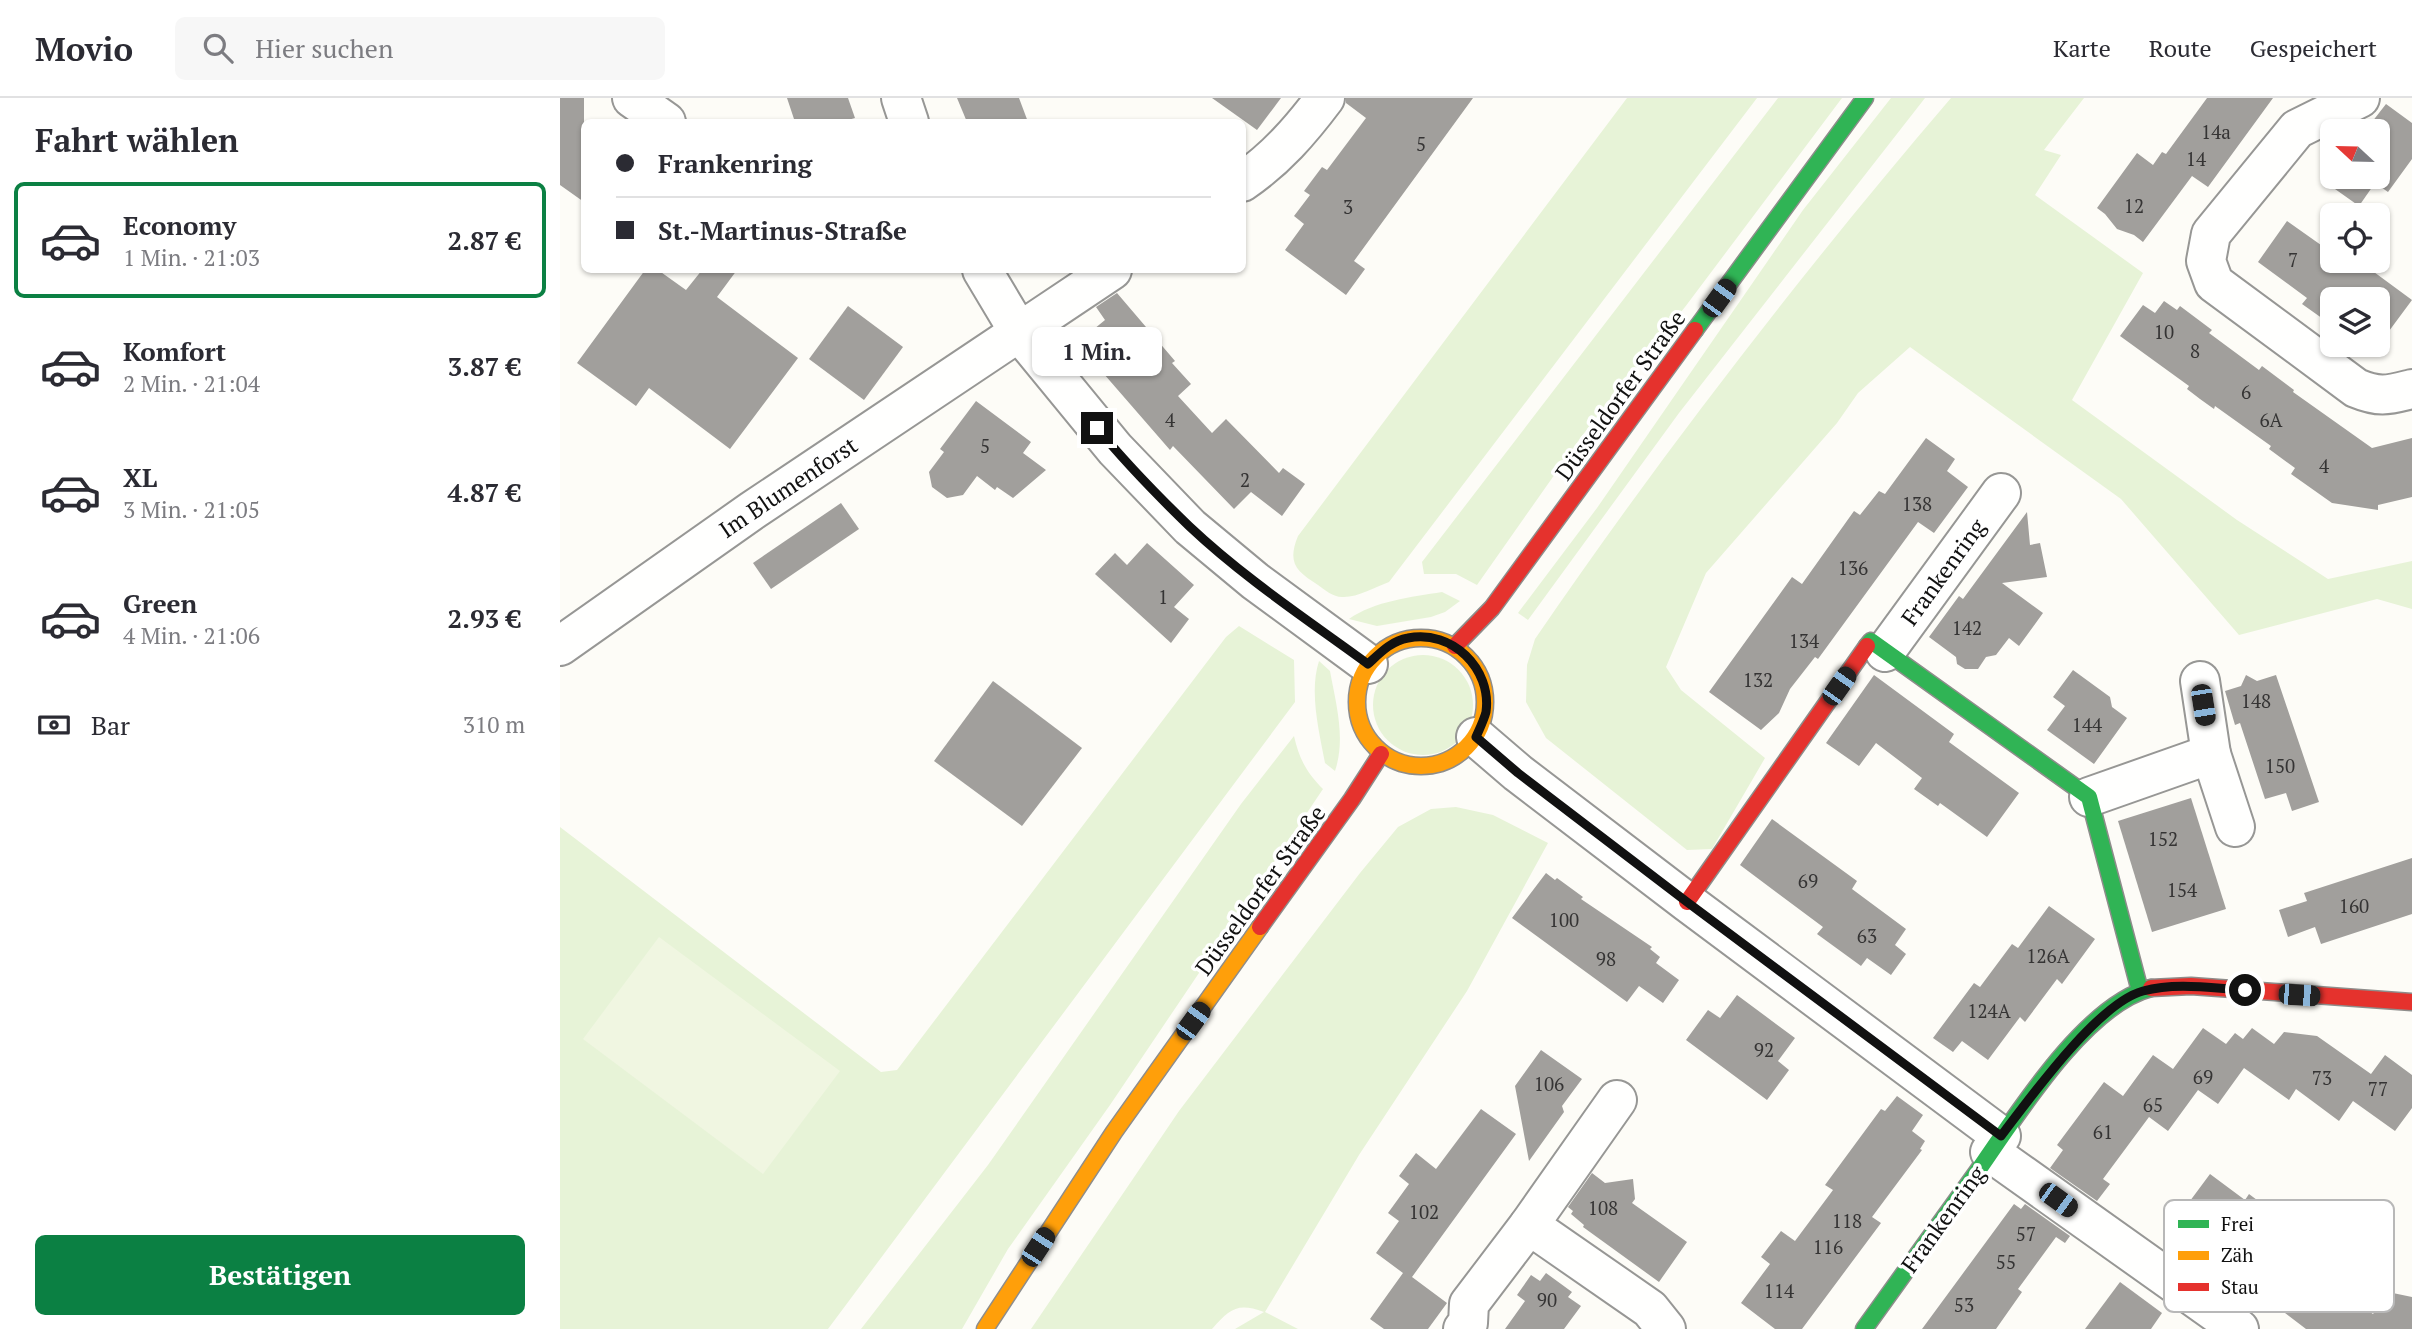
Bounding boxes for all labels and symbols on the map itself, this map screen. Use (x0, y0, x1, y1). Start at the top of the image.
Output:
house number: 14a (2201, 119, 2231, 144)
north arrow (2320, 119, 2390, 189)
house number: 5 (1416, 131, 1426, 156)
house number: 14 (2186, 146, 2207, 171)
house number: 12 (2124, 193, 2144, 218)
house number: 3 (1343, 194, 1353, 219)
house number: 7 (2288, 247, 2298, 272)
car (1699, 275, 1740, 321)
street label: Düsseldorfer Straße (1548, 304, 1692, 486)
house number: 10 (2154, 319, 2174, 344)
callout: 1 Min. (1032, 327, 1162, 376)
house number: 8 (2190, 338, 2200, 363)
house number: 6 (2241, 379, 2251, 404)
house number: 4 (1165, 407, 1176, 432)
house number: 6A (2259, 407, 2283, 432)
route end (1081, 412, 1113, 444)
street label: Im Blumenforst (713, 429, 864, 545)
house number: 5 (980, 433, 990, 458)
house number: 4 (2319, 453, 2330, 478)
house number: 2 (1240, 467, 1250, 492)
house number: 138 (1902, 491, 1932, 516)
street label: Frankenring (1894, 512, 1993, 632)
house number: 136 (1838, 555, 1868, 580)
house number: 1 (1158, 584, 1168, 609)
house number: 142 (1952, 615, 1982, 640)
house number: 134 (1789, 628, 1820, 653)
car (1819, 663, 1860, 709)
house number: 132 (1743, 667, 1773, 692)
car (2190, 683, 2217, 727)
house number: 148 (2241, 688, 2271, 713)
house number: 144 (2072, 712, 2103, 737)
house number: 150 (2265, 753, 2295, 778)
street label: Düsseldorfer Straße (1188, 799, 1332, 981)
house number: 152 (2148, 826, 2178, 851)
house number: 69 (1798, 868, 1818, 893)
house number: 154 (2167, 877, 2198, 902)
house number: 160 (2339, 893, 2369, 918)
house number: 100 (1549, 907, 1579, 932)
house number: 63 (1857, 923, 1877, 948)
house number: 126A (2026, 943, 2070, 968)
house number: 98 (1596, 946, 1616, 971)
route start (2229, 974, 2261, 1006)
car (2278, 983, 2321, 1007)
car (1173, 998, 1214, 1044)
house number: 124A (1967, 998, 2011, 1023)
house number: 92 (1754, 1037, 1774, 1062)
house number: 69 (2193, 1064, 2213, 1089)
house number: 73 (2312, 1065, 2332, 1090)
house number: 106 (1534, 1071, 1564, 1096)
house number: 77 (2368, 1076, 2388, 1101)
house number: 65 (2143, 1092, 2163, 1117)
house number: 61 (2093, 1119, 2113, 1144)
street label: Frankenring (1894, 1159, 1993, 1279)
car (2035, 1179, 2082, 1221)
house number: 108 (1588, 1195, 1618, 1220)
house number: 102 (1409, 1199, 1439, 1224)
legend (2164, 1200, 2394, 1312)
house number: 118 (1832, 1208, 1862, 1233)
text: Frei (2221, 1211, 2254, 1236)
house number: 57 (2016, 1221, 2036, 1246)
car (1018, 1224, 1059, 1270)
house number: 116 (1813, 1234, 1843, 1259)
text: Zäh (2221, 1242, 2253, 1267)
house number: 55 (1996, 1249, 2016, 1274)
text: Stau (2221, 1274, 2259, 1299)
house number: 114 (1764, 1278, 1795, 1303)
house number: 90 (1537, 1287, 1557, 1312)
house number: 53 (1954, 1292, 1974, 1317)

